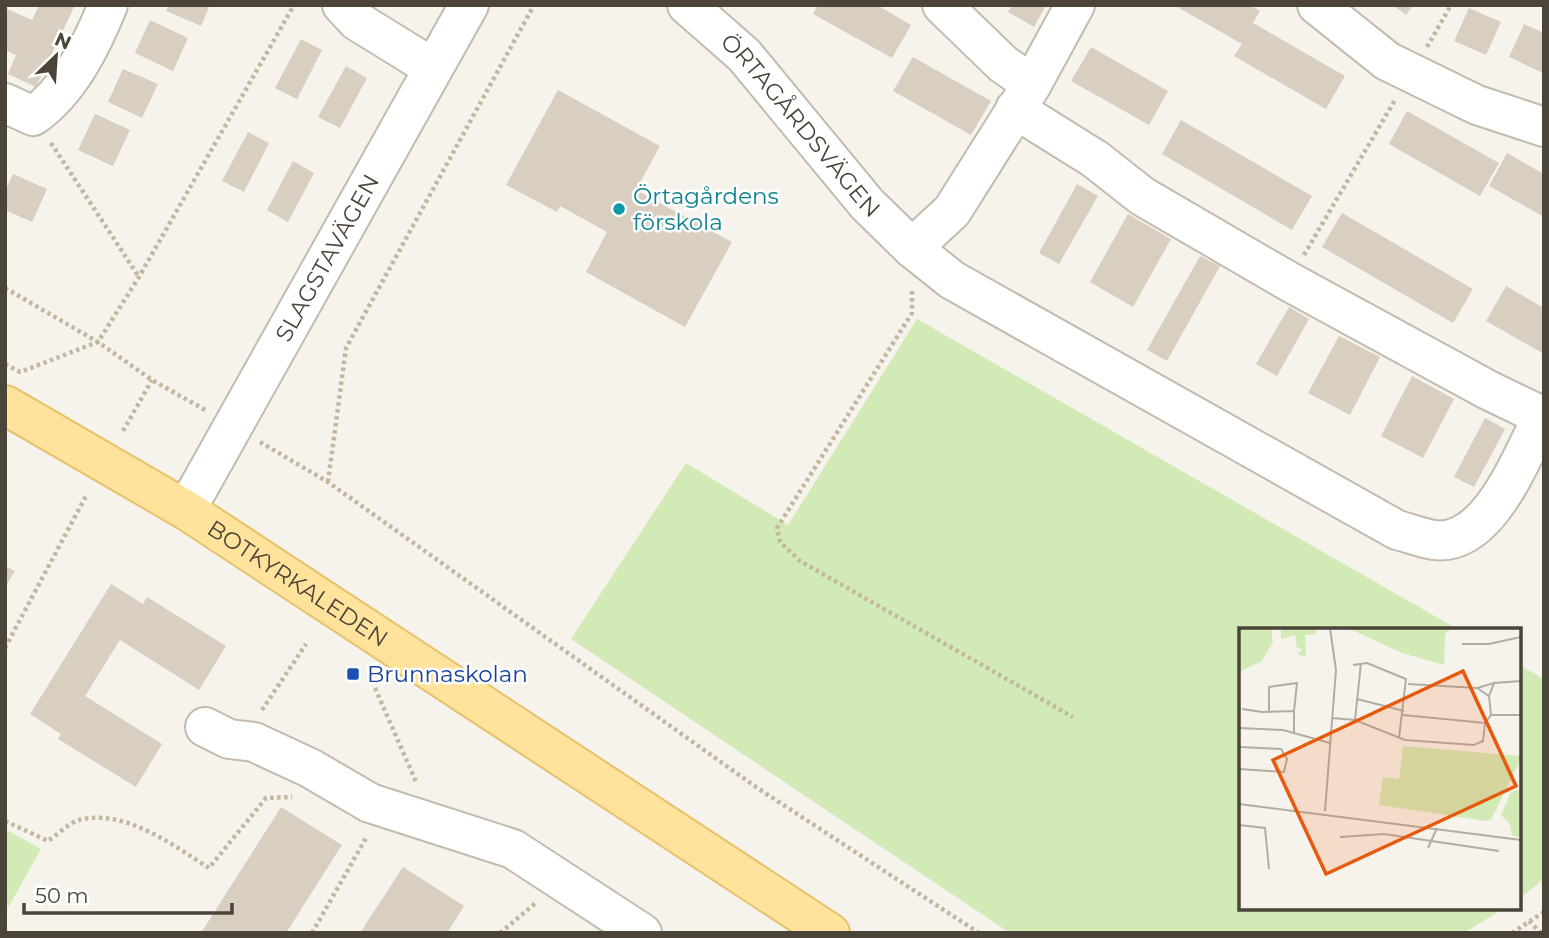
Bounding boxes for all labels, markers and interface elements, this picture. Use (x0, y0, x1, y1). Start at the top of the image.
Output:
north arrow (21, 21, 91, 91)
text: N (51, 27, 75, 55)
street label: ÖRTAGÅRDSVÄGEN (715, 27, 886, 223)
street label: SLAGSTAVÄGEN (269, 169, 385, 346)
place label: Örtagårdens förskola (633, 182, 779, 236)
marker: Örtagårdens förskola (611, 201, 627, 217)
street label: BOTKYRKALEDEN (202, 514, 393, 653)
inset map (1239, 628, 1521, 910)
place label: Brunnaskolan (367, 660, 528, 688)
marker: Brunnaskolan (345, 666, 361, 682)
scale bar (24, 872, 233, 916)
text: 50 m (35, 883, 89, 908)

